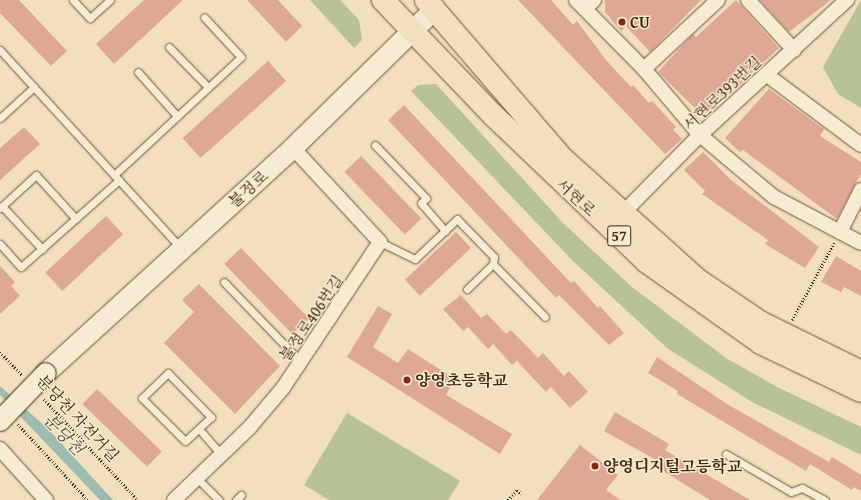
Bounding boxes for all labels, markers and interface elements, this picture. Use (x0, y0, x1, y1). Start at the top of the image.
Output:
place label: CU (630, 12, 650, 32)
marker: CU (617, 17, 627, 27)
street label: 서현로393번길 (679, 52, 765, 134)
street label: 불정로 (224, 166, 272, 212)
street label: 서현로 (552, 174, 600, 220)
road number: 57 (607, 223, 631, 249)
street label: 불정로406번길 (275, 271, 347, 365)
place label: 양영초등학교 (415, 370, 508, 390)
street label: 분당천 자전거길 (33, 371, 123, 465)
marker: 양영초등학교 (402, 375, 412, 385)
water label: 분당천 (40, 409, 88, 459)
place label: 양영디지털고등학교 (603, 456, 742, 476)
marker: 양영디지털고등학교 (590, 461, 600, 471)

